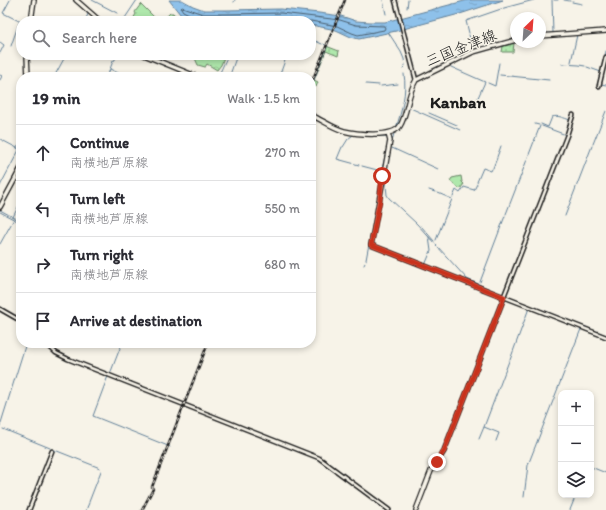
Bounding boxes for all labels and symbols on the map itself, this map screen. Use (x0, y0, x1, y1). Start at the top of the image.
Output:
north arrow (510, 12, 546, 48)
street label: 三国金津線 (423, 26, 499, 70)
district label: Kanban (430, 92, 486, 112)
route start (373, 167, 391, 185)
route end (428, 453, 446, 471)

